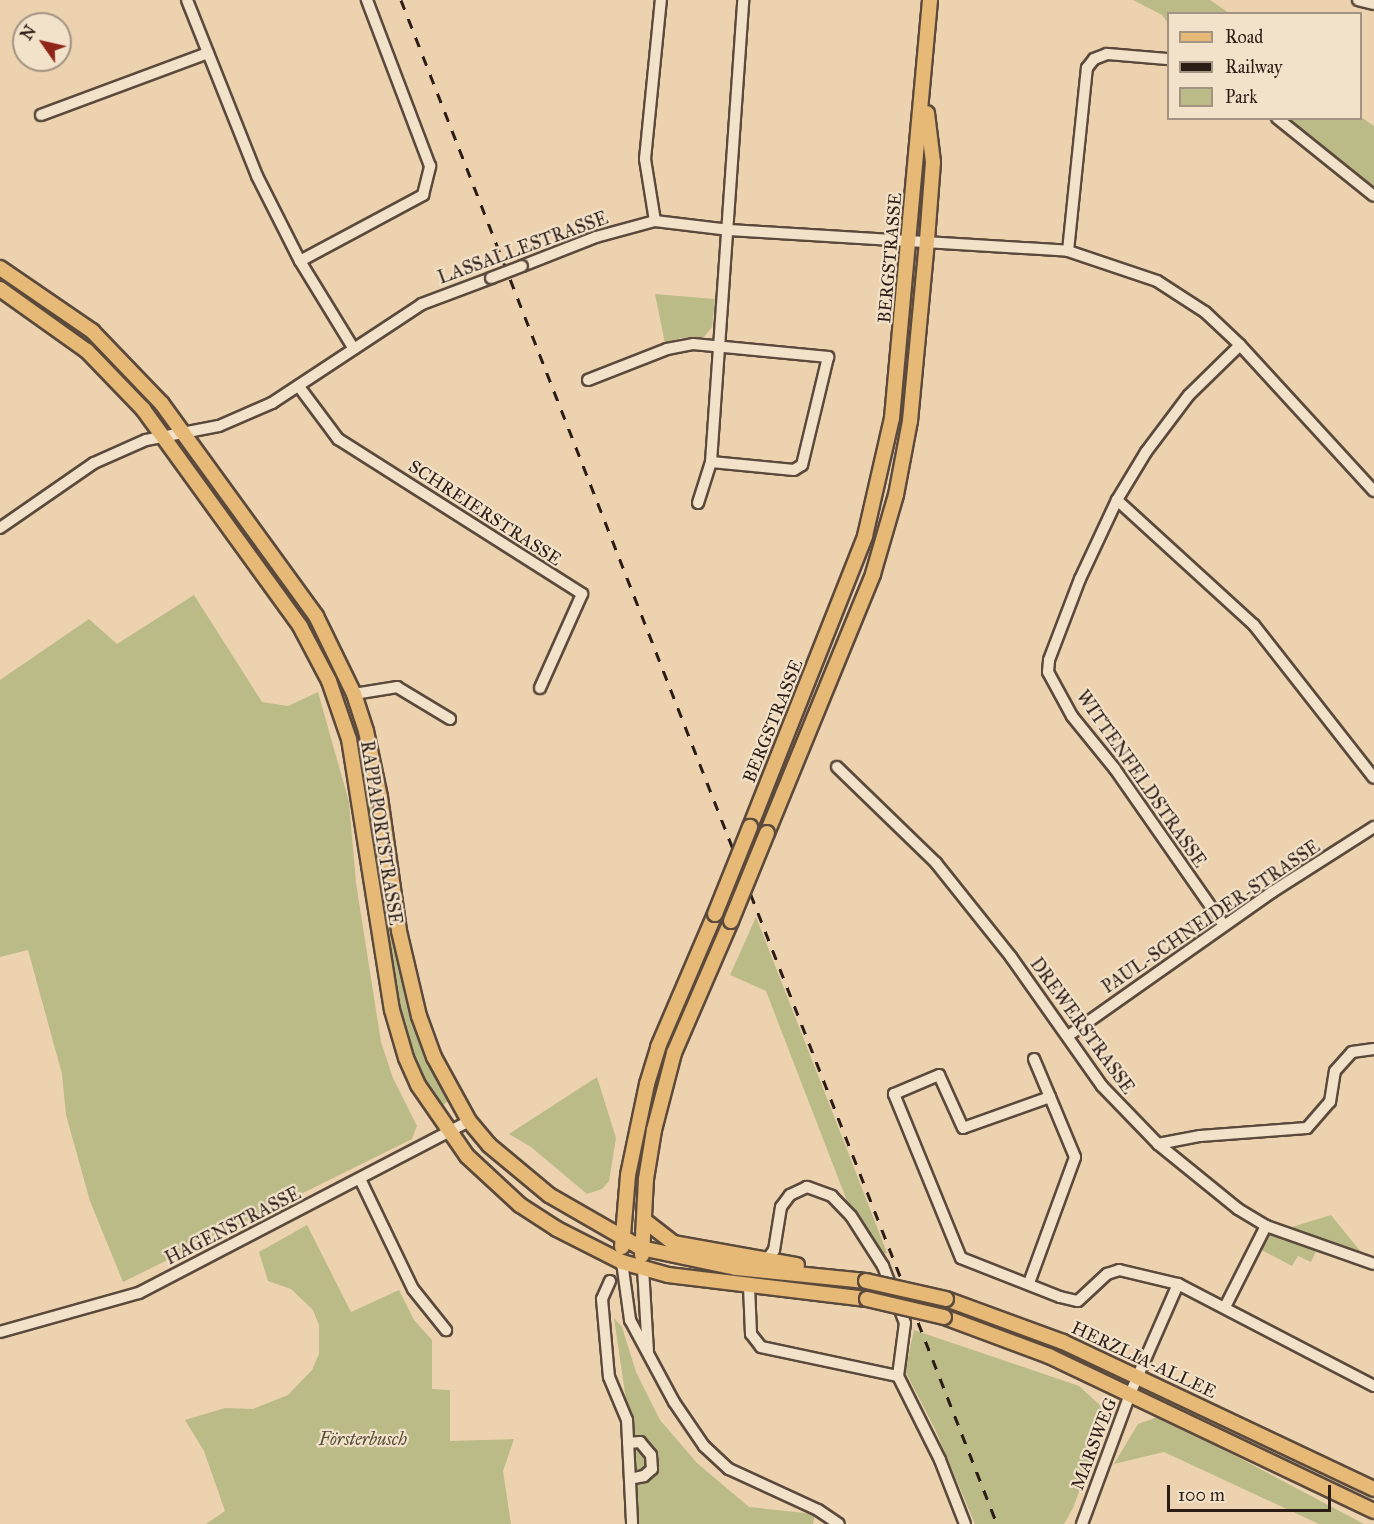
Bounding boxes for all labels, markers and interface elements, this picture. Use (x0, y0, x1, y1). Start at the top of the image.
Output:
north arrow (12, 12, 72, 72)
legend (1167, 12, 1362, 120)
text: N (17, 22, 40, 44)
text: Road (1225, 26, 1263, 48)
text: Railway (1225, 56, 1282, 78)
text: Park (1225, 86, 1258, 108)
street label: BERGSTRASSE (874, 192, 906, 324)
street label: LASSALLESTRASSE (435, 207, 611, 289)
street label: SCHREIERSTRASSE (404, 455, 566, 571)
street label: BERGSTRASSE (738, 656, 808, 786)
street label: WITTENFELDSTRASSE (1072, 686, 1210, 872)
street label: RAPPAPORTSTRASSE (356, 739, 406, 927)
street label: PAUL-SCHNEIDER-STRASSE (1098, 836, 1324, 998)
street label: DREWERSTRASSE (1025, 954, 1139, 1098)
street label: HAGENSTRASSE (161, 1182, 305, 1270)
street label: HERZLIA-ALLEE (1068, 1317, 1220, 1403)
street label: MARSWEG (1067, 1395, 1121, 1493)
park label: Försterbusch (319, 1428, 407, 1450)
scale bar (1170, 1473, 1334, 1511)
text: 100 m (1178, 1484, 1225, 1506)

